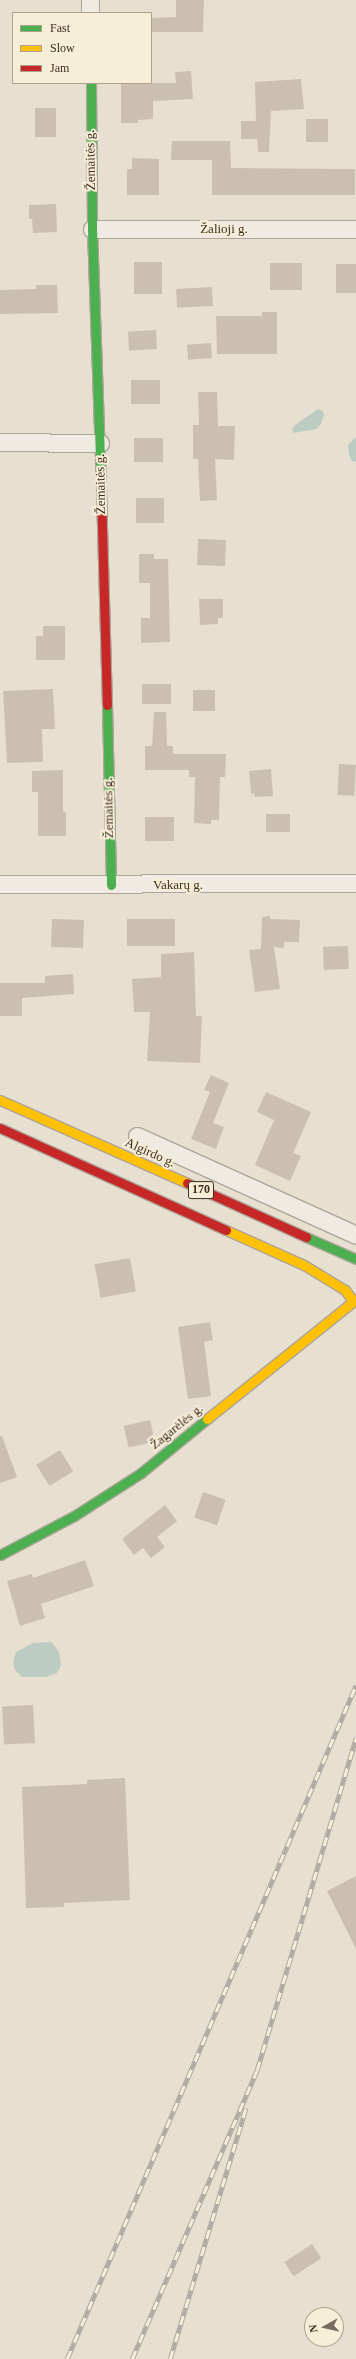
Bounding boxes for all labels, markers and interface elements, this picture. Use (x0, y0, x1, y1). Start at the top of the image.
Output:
legend (12, 12, 152, 84)
text: Fast (50, 21, 70, 35)
text: Slow (50, 41, 75, 55)
text: Jam (50, 61, 69, 75)
street label: Žemaitės g. (83, 130, 99, 190)
street label: Žalioji g. (200, 221, 248, 237)
street label: Žemaitės g. (93, 454, 109, 514)
street label: Žemaitės g. (101, 778, 117, 838)
street label: Vakarų g. (153, 877, 203, 893)
street label: Algirdo g. (122, 1135, 178, 1171)
road number: 170 (188, 1180, 214, 1200)
street label: Žagarėlės g. (147, 1401, 207, 1453)
north arrow (304, 2307, 344, 2347)
text: N (307, 2324, 320, 2333)

